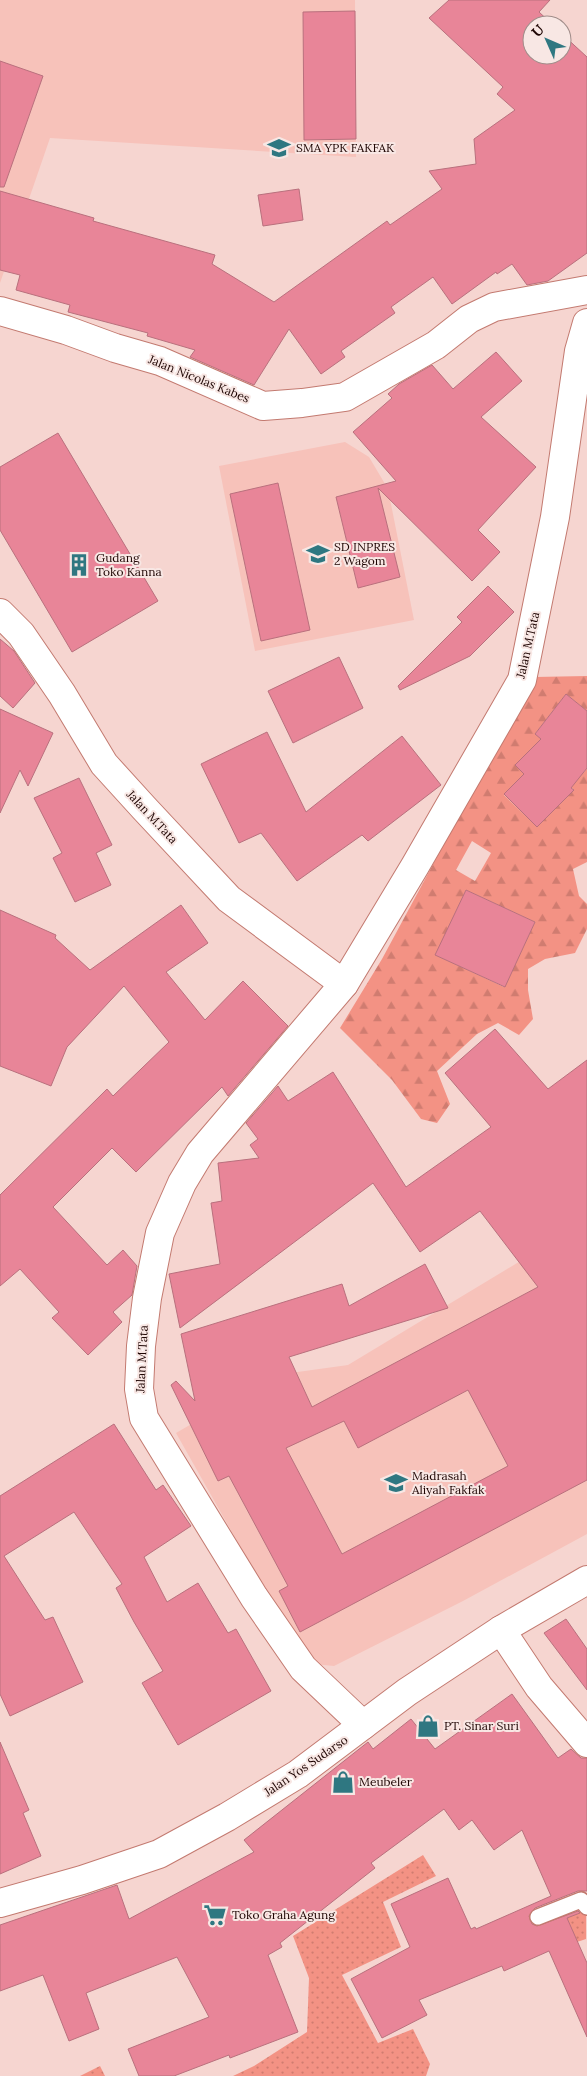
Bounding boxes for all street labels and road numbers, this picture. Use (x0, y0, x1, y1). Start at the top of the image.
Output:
street label: Jalan Nicolas Kabes (145, 351, 252, 406)
street label: Jalan M.Tata (512, 610, 542, 681)
street label: Jalan M.Tata (123, 786, 181, 847)
street label: Jalan M.Tata (132, 1325, 151, 1394)
street label: Jalan Yos Sudarso (260, 1732, 351, 1800)

